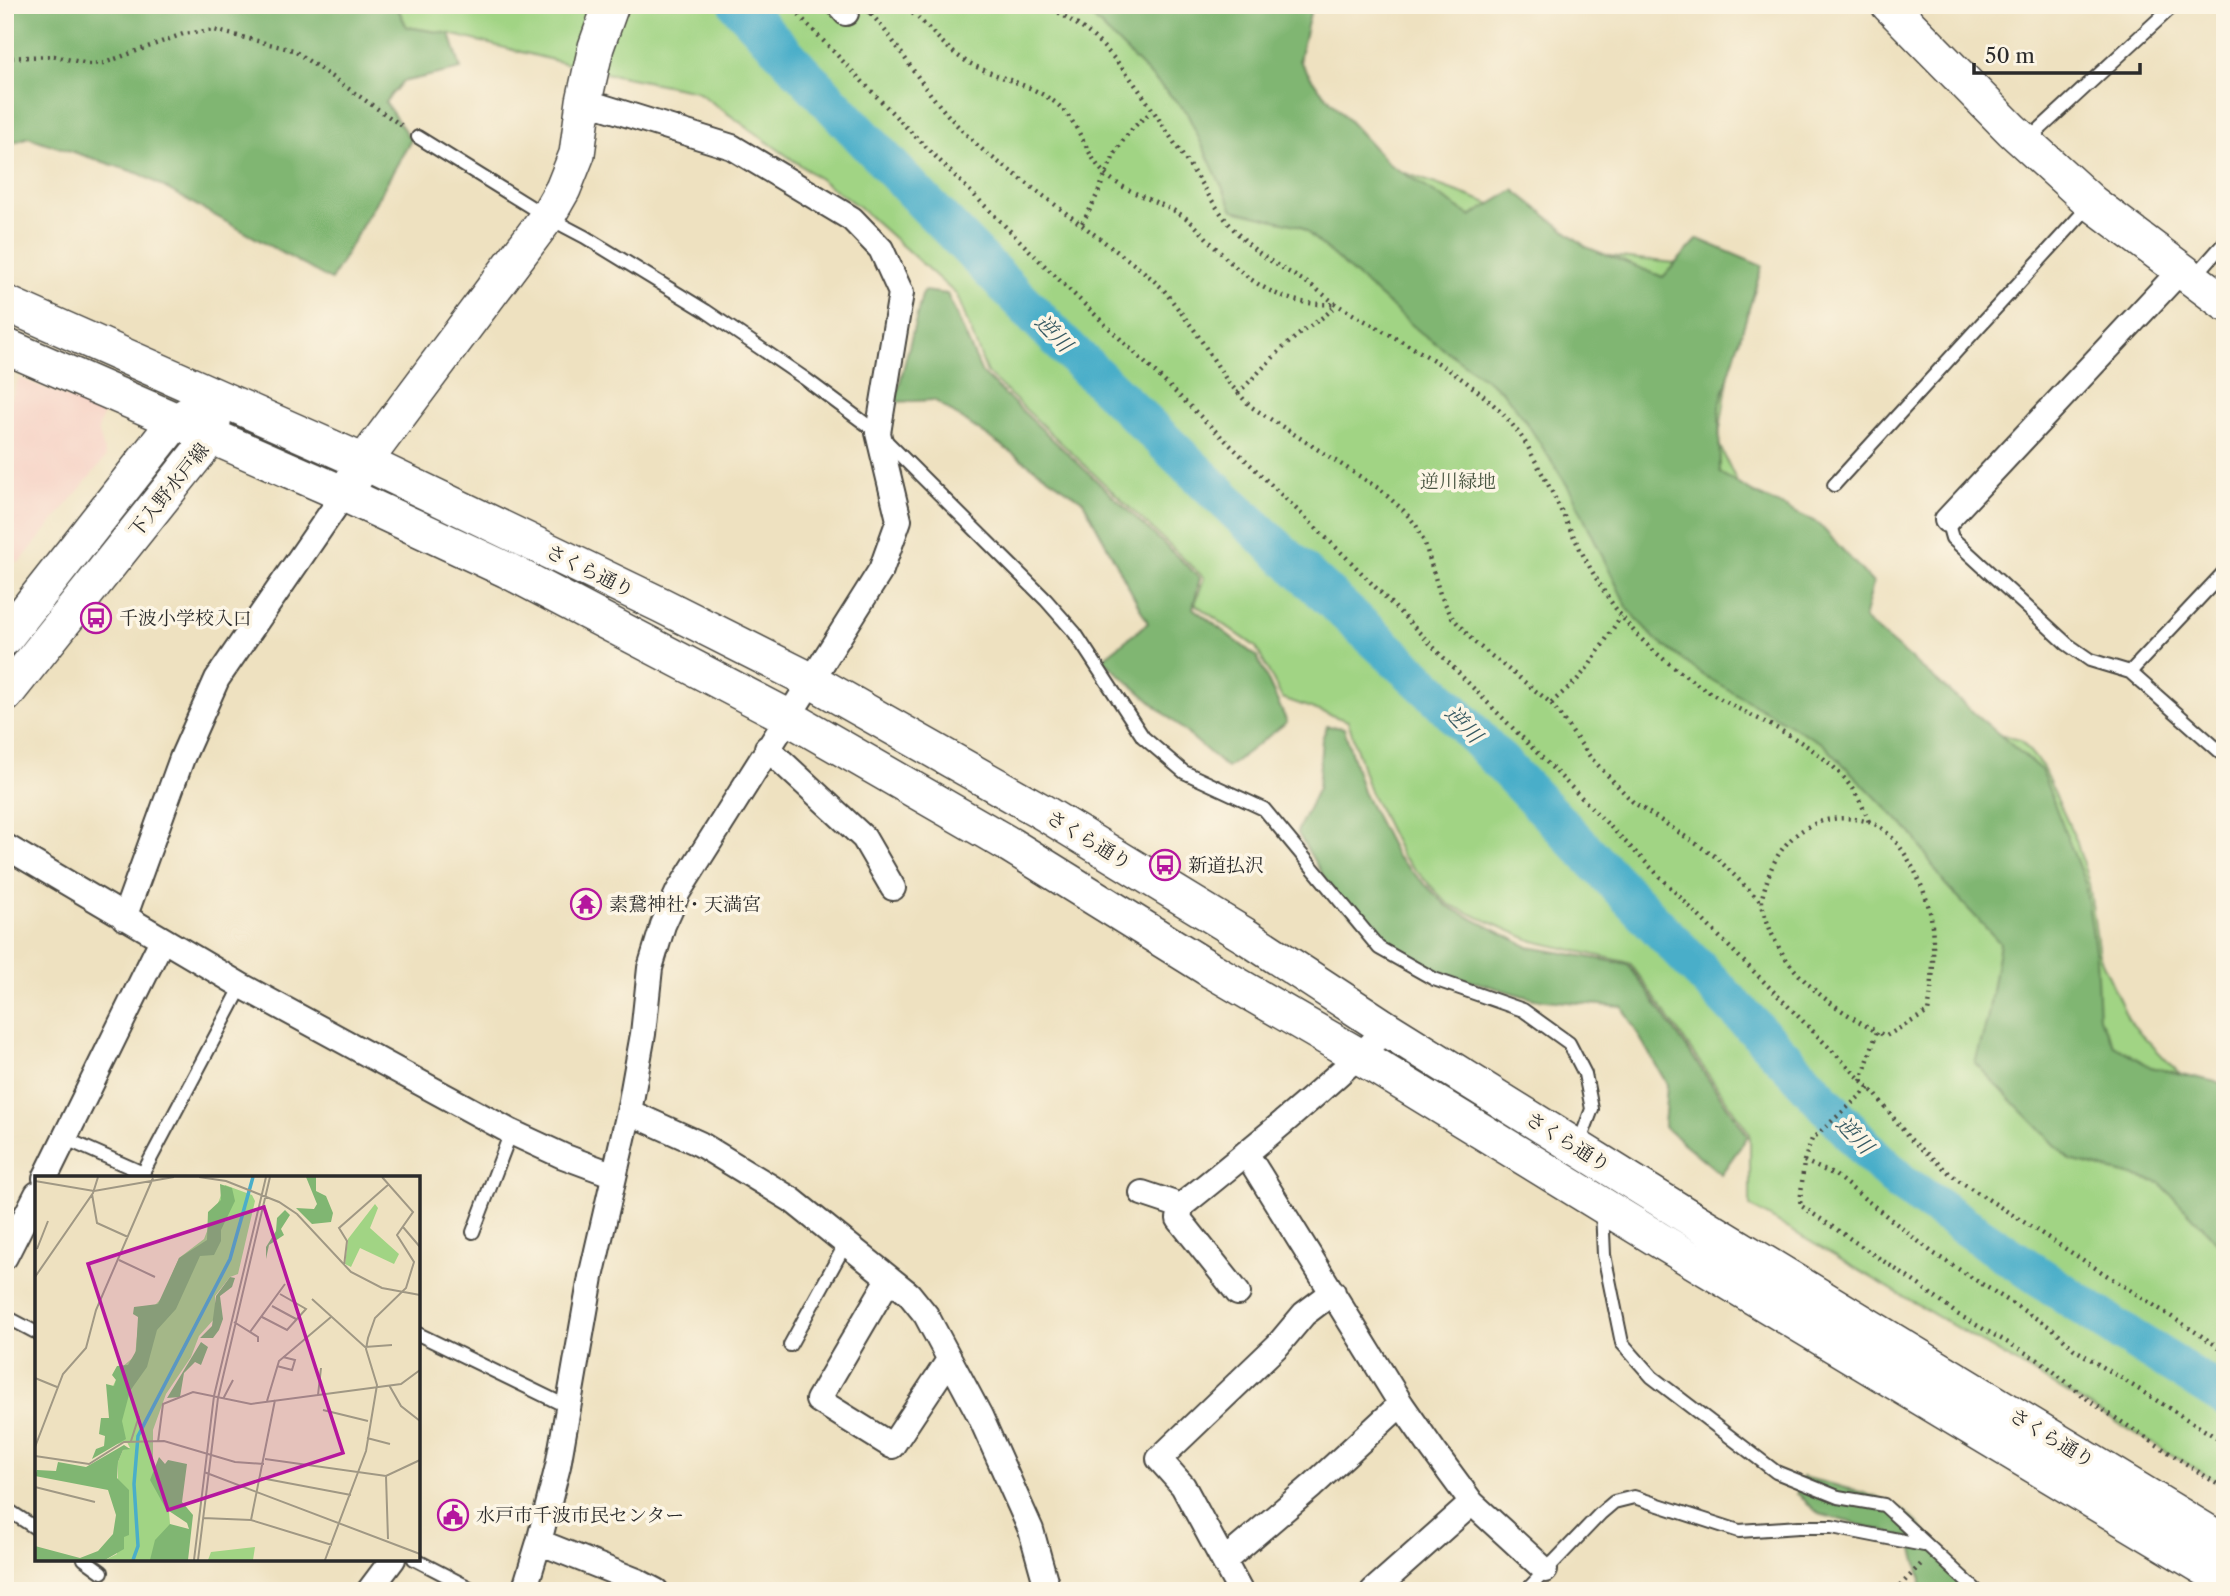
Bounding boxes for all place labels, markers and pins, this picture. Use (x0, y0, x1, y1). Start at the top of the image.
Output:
bus stop icon: 千波小学校入口 (79, 601, 113, 635)
place label: 千波小学校入口 (119, 607, 252, 630)
bus stop icon: 新道払沢 (1148, 848, 1182, 882)
place label: 新道払沢 (1188, 854, 1264, 877)
temple icon: 素鵞神社・天満宮 (569, 887, 603, 921)
place label: 素鵞神社・天満宮 (609, 893, 761, 916)
public building icon: 水戸市千波市民センター (436, 1498, 470, 1532)
place label: 水戸市千波市民センター (476, 1504, 684, 1527)

